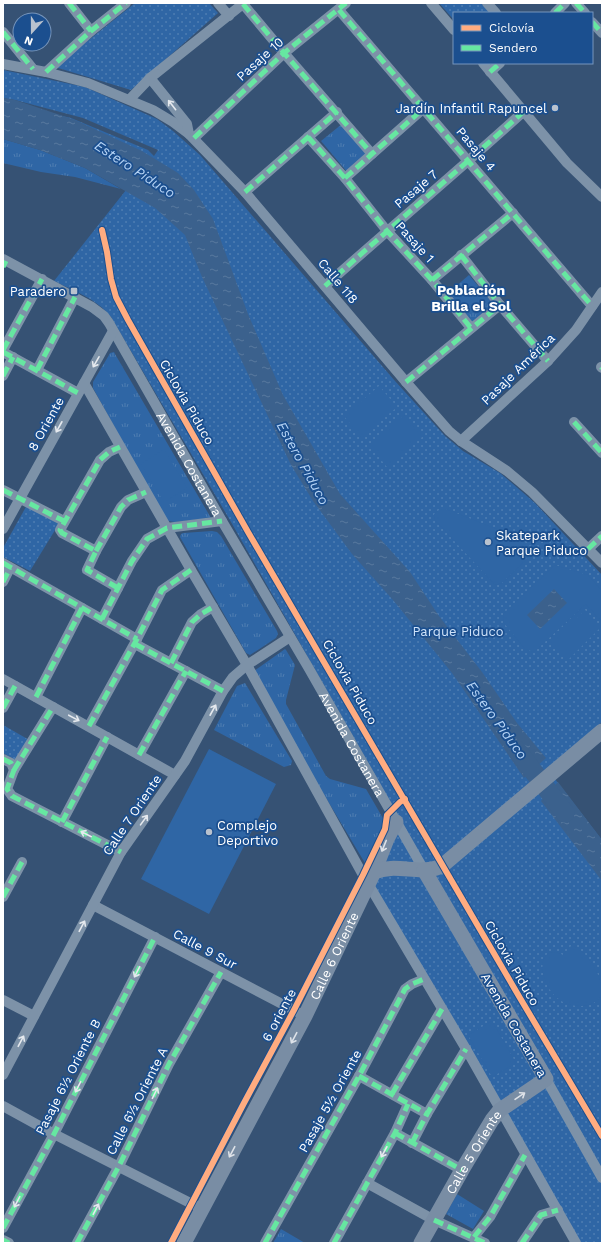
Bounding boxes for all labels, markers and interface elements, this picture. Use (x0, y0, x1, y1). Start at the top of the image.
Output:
north arrow (12, 12, 52, 52)
legend (453, 12, 593, 64)
text: Ciclovía (489, 21, 534, 35)
text: N (22, 33, 35, 48)
street label: Pasaje 10 (234, 34, 286, 84)
text: Sendero (489, 41, 537, 55)
one-way arrow (167, 99, 176, 110)
place label: Jardín Infantil Rapuncel (396, 101, 547, 116)
marker: Jardín Infantil Rapuncel (550, 103, 560, 113)
street label: Pasaje 4 (453, 124, 499, 174)
water label: Estero Piduco (92, 137, 178, 201)
street label: Pasaje 7 (391, 167, 441, 211)
street label: Pasaje 1 (393, 219, 437, 265)
street label: Calle 118 (315, 255, 361, 307)
district label: Población Brilla el Sol (431, 282, 511, 314)
place label: Paradero (10, 284, 66, 299)
marker: Paradero (69, 286, 79, 296)
street label: Pasaje América (478, 330, 558, 408)
one-way arrow (91, 356, 99, 368)
street label: Ciclovia Piduco (157, 357, 218, 447)
street label: 8 Oriente (25, 394, 67, 454)
street label: Avenida Costanera (154, 409, 226, 519)
water label: Estero Piduco (274, 419, 332, 507)
one-way arrow (55, 421, 63, 433)
place label: Skatepark Parque Piduco (496, 528, 587, 558)
marker: Skatepark Parque Piduco (483, 537, 493, 547)
park label: Parque Piduco (412, 624, 504, 639)
street label: Ciclovia Piduco (320, 637, 381, 727)
water label: Estero Piduco (463, 678, 531, 762)
street label: Avenida Costanera (316, 689, 388, 800)
one-way arrow (209, 704, 217, 716)
one-way arrow (68, 715, 80, 722)
street label: Calle 7 Oriente (100, 772, 164, 858)
one-way arrow (140, 815, 148, 826)
place label: Complejo Deportivo (217, 818, 278, 848)
marker: Complejo Deportivo (204, 827, 214, 837)
one-way arrow (80, 830, 92, 837)
one-way arrow (380, 840, 388, 852)
street label: Calle 6 Oriente (306, 910, 361, 1002)
street label: Ciclovia Piduco (482, 918, 543, 1008)
one-way arrow (78, 920, 86, 932)
street label: Calle 9 Sur (170, 926, 240, 972)
one-way arrow (133, 965, 141, 977)
street label: Avenida Costanera (478, 970, 550, 1080)
street label: 6 oriente (259, 986, 299, 1044)
street label: Pasaje 6½ Oriente B (32, 1017, 104, 1137)
one-way arrow (289, 1031, 297, 1043)
one-way arrow (18, 1035, 25, 1047)
street label: Calle 6½ Oriente A (103, 1044, 171, 1157)
street label: Pasaje 5½ Oriente (296, 1047, 364, 1155)
one-way arrow (74, 1081, 81, 1093)
one-way arrow (152, 1087, 159, 1099)
one-way arrow (514, 1092, 525, 1100)
street label: Calle 5 Oriente (443, 1107, 504, 1197)
one-way arrow (228, 1146, 235, 1158)
one-way arrow (380, 1146, 388, 1158)
one-way arrow (13, 1196, 20, 1208)
one-way arrow (93, 1203, 100, 1215)

